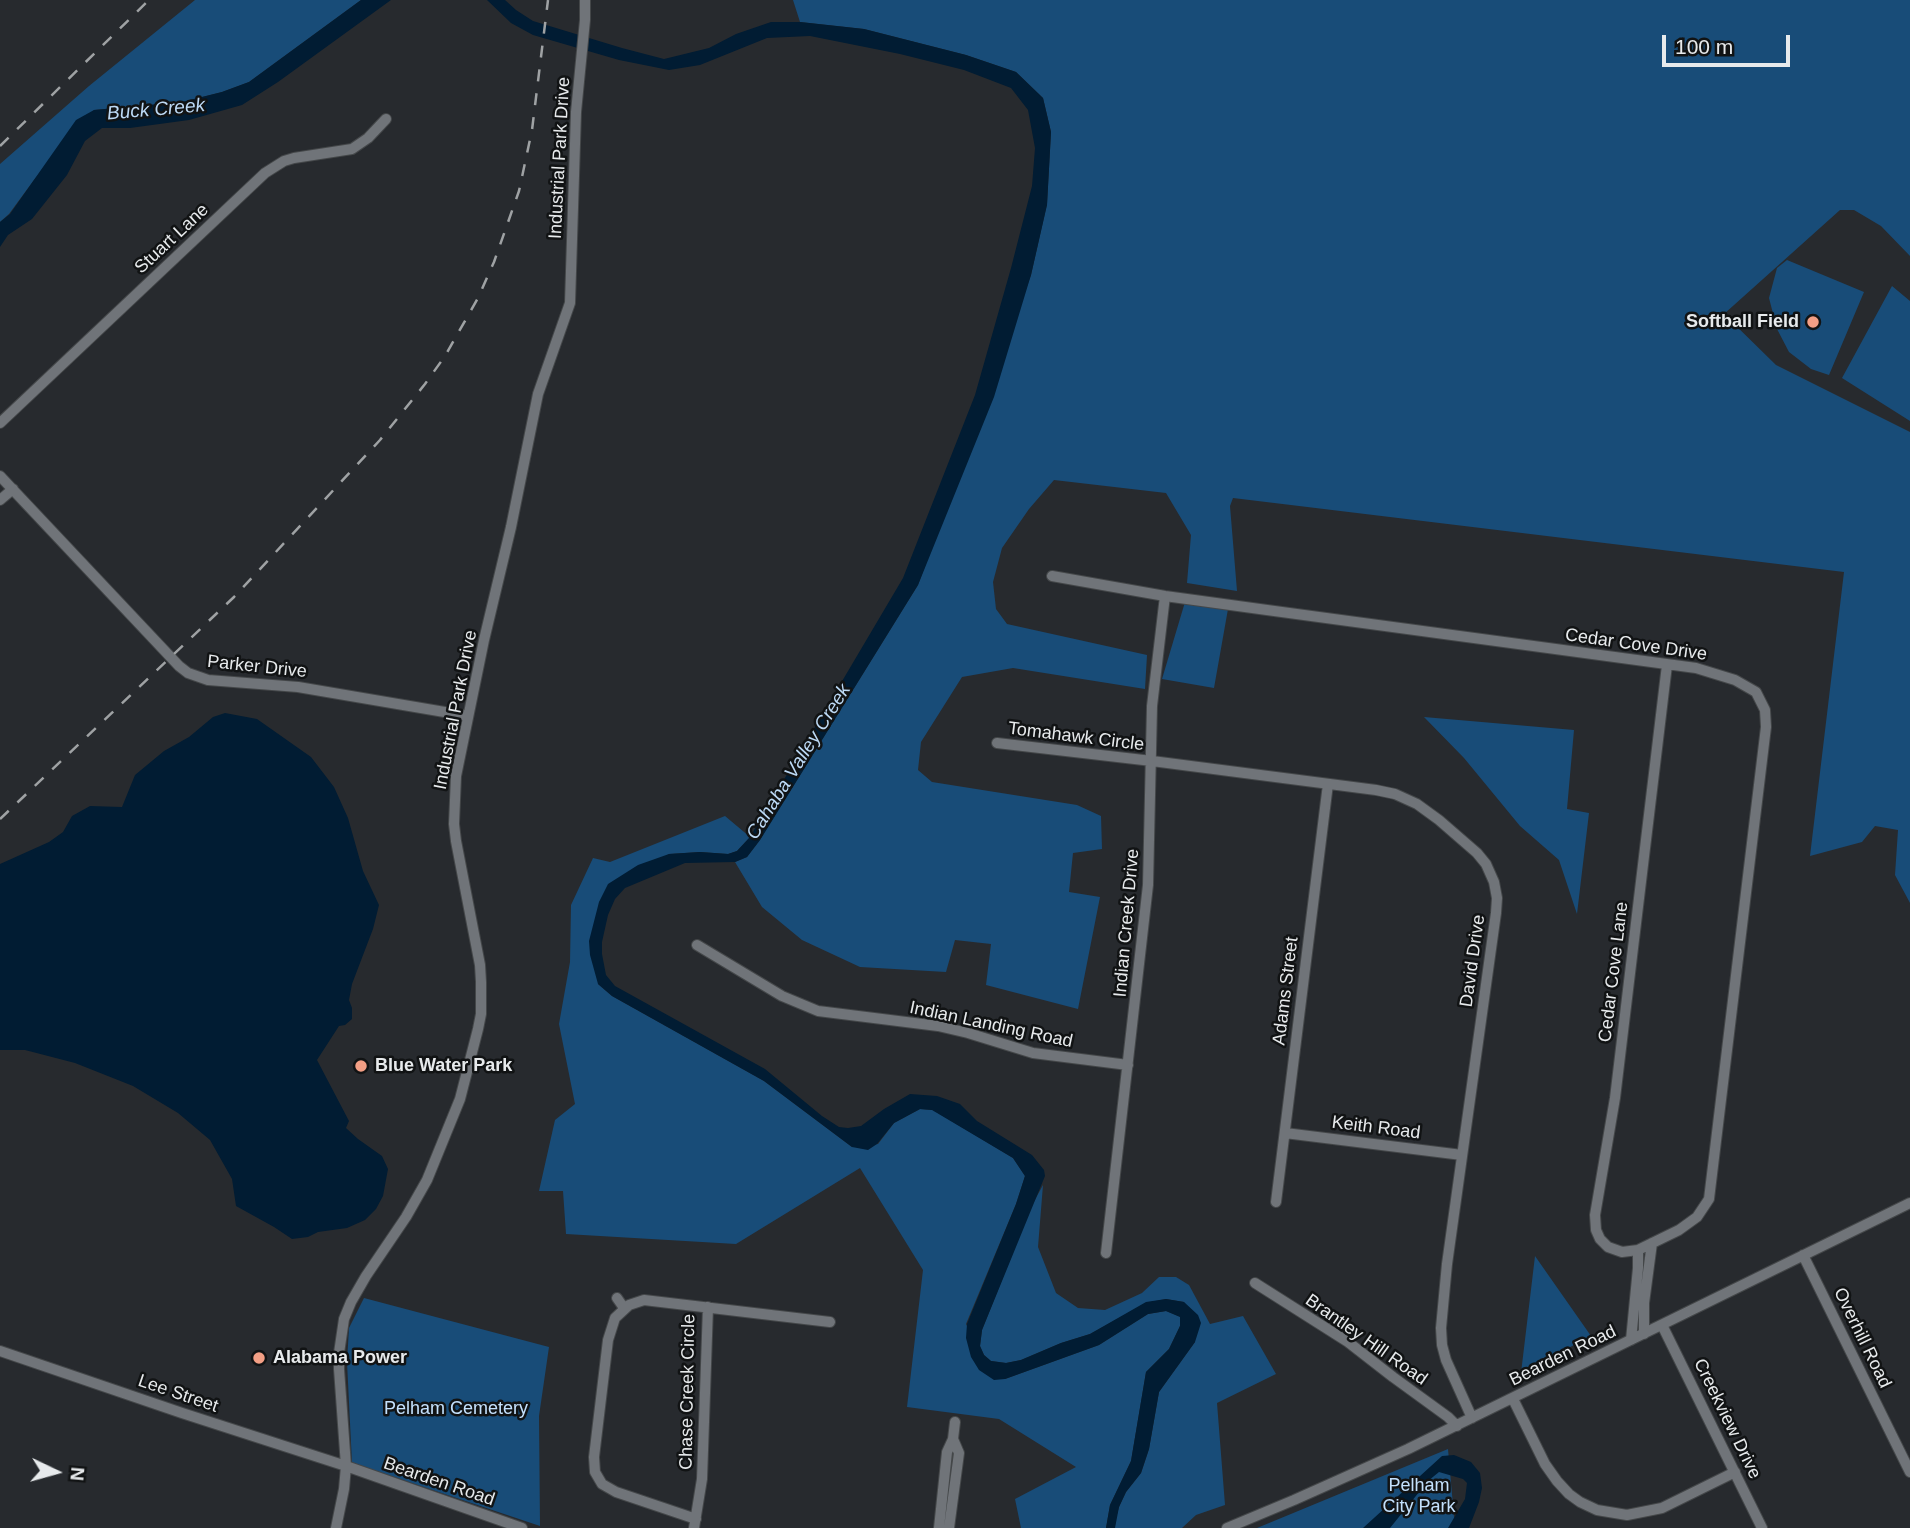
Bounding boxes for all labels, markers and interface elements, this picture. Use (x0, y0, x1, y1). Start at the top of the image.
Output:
scale bar (1665, 21, 1793, 65)
text: 100 m (1675, 35, 1733, 58)
street label: Industrial Park Drive (545, 77, 575, 239)
water label: Buck Creek (106, 94, 206, 126)
street label: Stuart Lane (131, 199, 213, 279)
place label: Softball Field (1686, 311, 1799, 333)
marker: Softball Field (1805, 314, 1821, 330)
street label: Cedar Cove Drive (1564, 624, 1708, 666)
street label: Industrial Park Drive (430, 628, 482, 792)
street label: Parker Drive (206, 651, 308, 683)
water label: Cahaba Valley Creek (742, 680, 856, 844)
street label: Tomahawk Circle (1007, 718, 1145, 756)
street label: Indian Creek Drive (1110, 848, 1144, 998)
street label: Cedar Cove Lane (1595, 901, 1633, 1043)
street label: David Drive (1456, 913, 1490, 1009)
street label: Adams Street (1269, 936, 1303, 1046)
street label: Indian Landing Road (908, 997, 1074, 1053)
place label: Blue Water Park (375, 1055, 512, 1077)
marker: Blue Water Park (353, 1058, 369, 1074)
street label: Keith Road (1330, 1112, 1422, 1144)
street label: Overhill Road (1828, 1284, 1896, 1392)
street label: Brantley Hill Road (1301, 1290, 1431, 1390)
street label: Chase Creek Circle (676, 1314, 700, 1470)
street label: Bearden Road (1506, 1321, 1620, 1391)
place label: Alabama Power (273, 1347, 407, 1369)
marker: Alabama Power (251, 1350, 267, 1366)
street label: Creekview Drive (1689, 1355, 1765, 1483)
street label: Lee Street (135, 1370, 221, 1418)
park label: Pelham Cemetery (384, 1398, 528, 1420)
north arrow (21, 1437, 91, 1507)
street label: Bearden Road (381, 1453, 497, 1511)
text: N (66, 1466, 88, 1482)
park label: Pelham City Park (1382, 1475, 1456, 1518)

